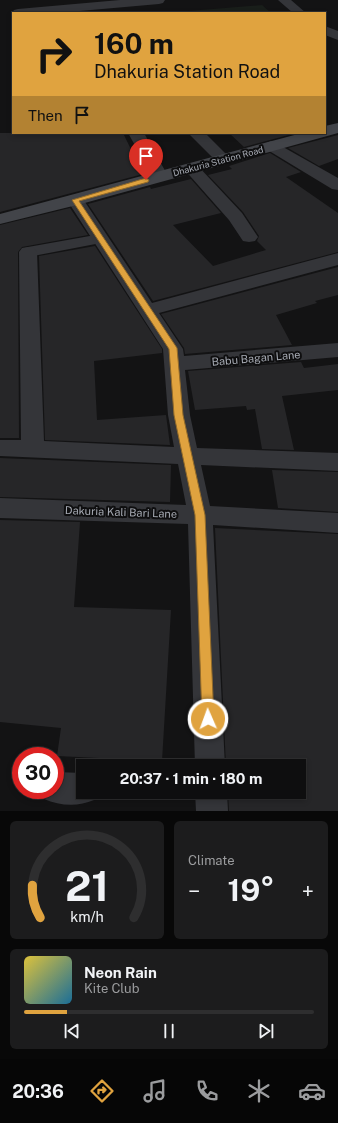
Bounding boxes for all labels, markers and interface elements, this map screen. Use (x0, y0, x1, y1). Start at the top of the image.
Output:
text: 160 m (94, 27, 174, 60)
icon: right (28, 28, 80, 80)
text: Dhakuria Station Road (94, 61, 280, 82)
icon: arrive (71, 104, 93, 126)
text: Then (28, 107, 63, 124)
pin (129, 139, 163, 180)
street label: Dhakuria Station Road (172, 144, 264, 178)
icon: arrive (135, 145, 157, 167)
street label: Babu Bagan Lane (211, 348, 301, 368)
street label: Dakuria Kali Bari Lane (65, 504, 177, 520)
position arrow (187, 698, 229, 740)
speed limit sign: 30 (12, 747, 64, 799)
text: 20:37 · 1 min · 180 m (120, 770, 262, 787)
text: Climate (188, 853, 235, 868)
text: 21 (65, 861, 109, 910)
text: 19° (228, 872, 274, 908)
text: − (188, 878, 200, 904)
text: + (302, 878, 314, 904)
text: km/h (70, 908, 104, 925)
text: Neon Rain (84, 964, 157, 981)
text: Kite Club (84, 981, 139, 996)
icon: previous (61, 1020, 83, 1042)
icon: pause (158, 1020, 180, 1042)
icon: next (255, 1020, 277, 1042)
icon: directions (88, 1077, 116, 1105)
icon: music (141, 1077, 169, 1105)
icon: phone (193, 1077, 221, 1105)
icon: climate (245, 1077, 273, 1105)
icon: car (298, 1077, 326, 1105)
text: 20:36 (12, 1081, 64, 1102)

